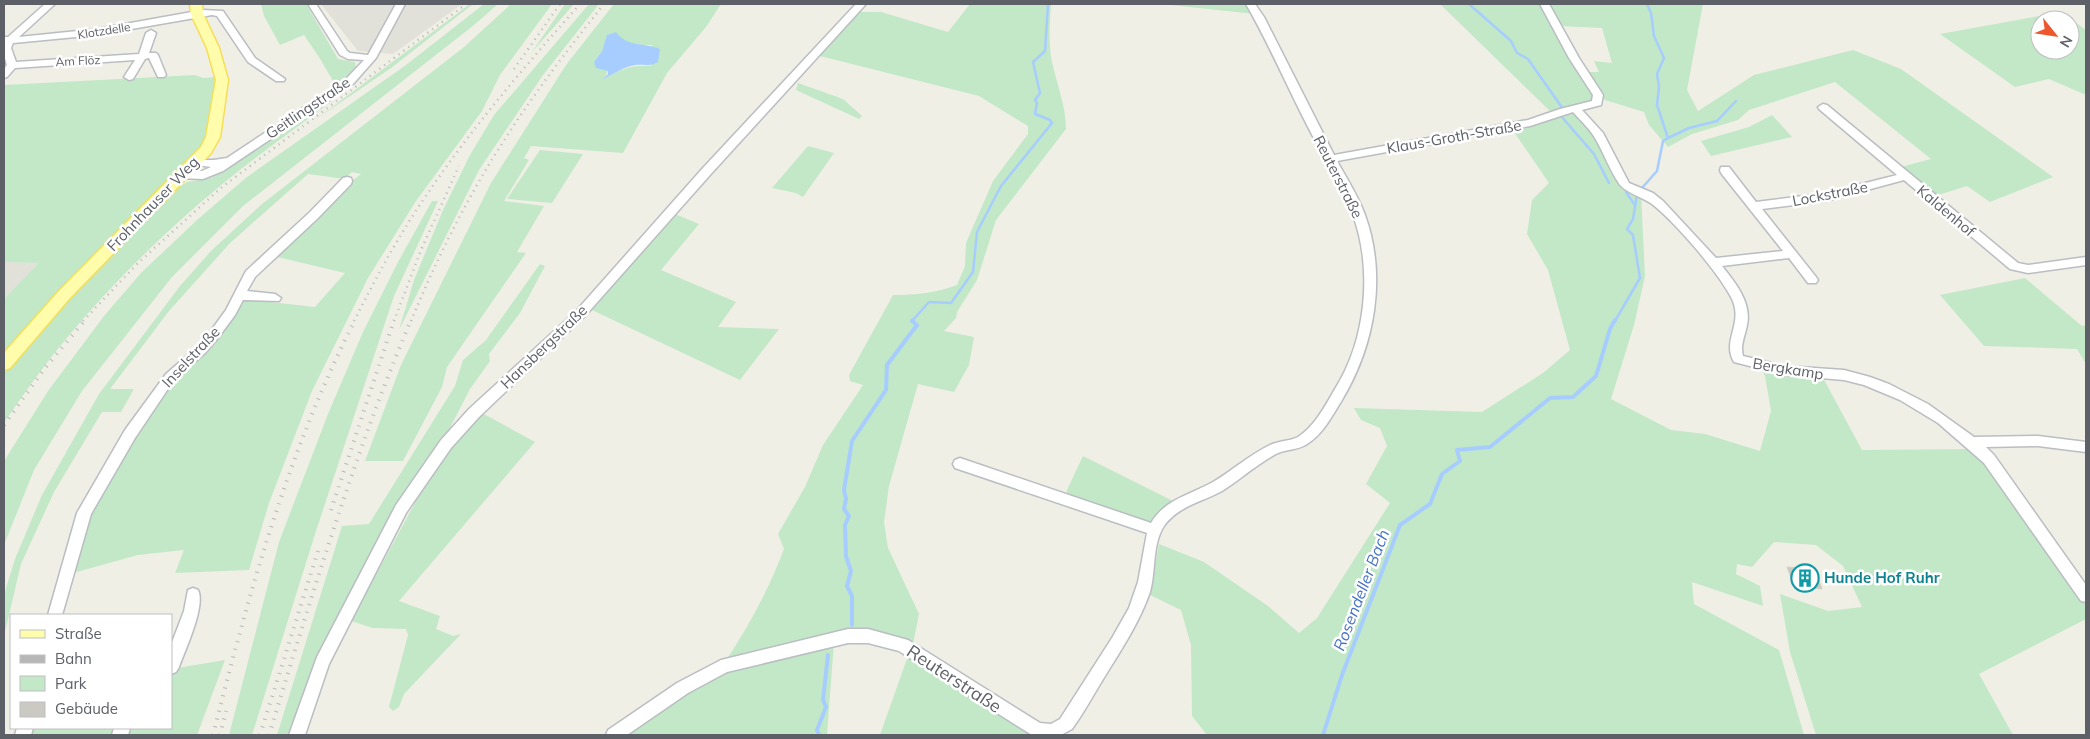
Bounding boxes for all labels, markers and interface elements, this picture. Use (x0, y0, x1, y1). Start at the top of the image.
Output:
north arrow (2030, 10, 2080, 60)
street label: Klotzdelle (76, 19, 132, 42)
text: N (2056, 32, 2077, 51)
street label: Am Flöz (55, 52, 101, 69)
street label: Geitlingstraße (262, 72, 353, 143)
street label: Klaus-Groth-Straße (1385, 115, 1523, 158)
street label: Reuterstraße (1309, 132, 1367, 221)
street label: Frohnhauser Weg (103, 152, 203, 255)
street label: Lockstraße (1791, 177, 1869, 210)
street label: Kaldenhof (1913, 181, 1980, 241)
street label: Hansbergstraße (496, 301, 591, 393)
street label: Inselstraße (158, 322, 224, 391)
street label: Bergkamp (1751, 354, 1825, 383)
water label: Rosendeller Bach (1329, 526, 1393, 654)
building icon: Hunde Hof Ruhr (1790, 563, 1820, 593)
place label: Hunde Hof Ruhr (1824, 568, 1940, 587)
legend (10, 614, 172, 729)
text: Straße (55, 624, 102, 643)
street label: Reuterstraße (903, 639, 1006, 718)
text: Bahn (55, 649, 92, 668)
text: Park (55, 674, 87, 693)
text: Gebäude (55, 699, 118, 718)

